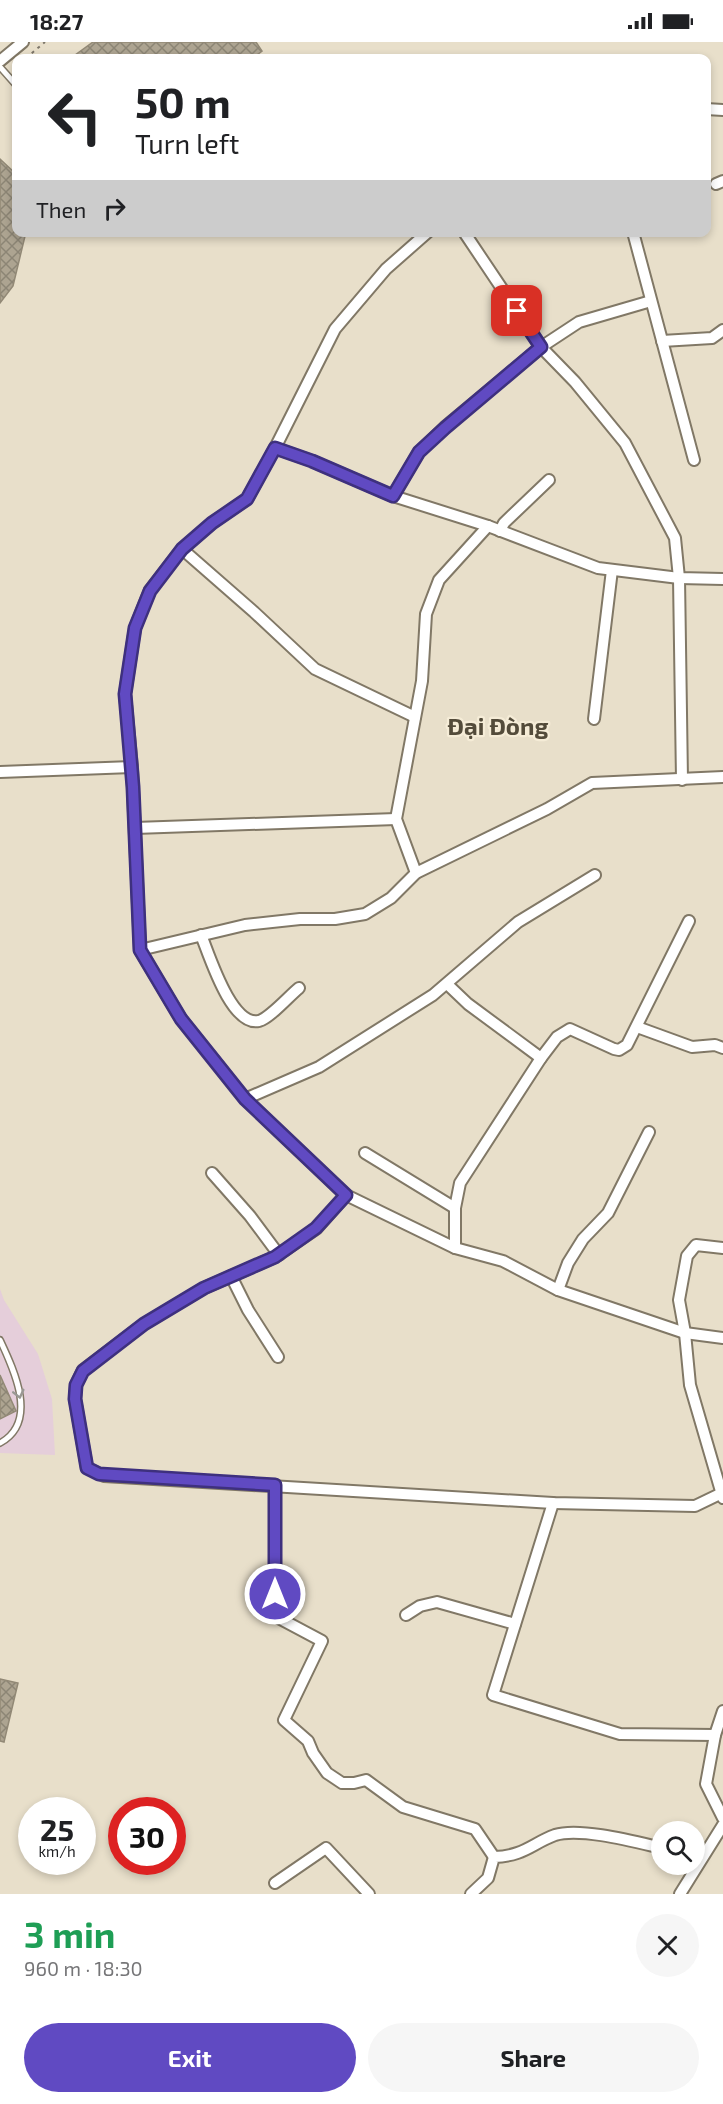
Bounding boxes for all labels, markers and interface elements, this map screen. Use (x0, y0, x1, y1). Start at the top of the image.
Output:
text: 18:27 (30, 8, 83, 34)
text: 50 m (135, 76, 231, 126)
icon: left (36, 78, 114, 156)
text: Turn left (135, 127, 239, 159)
icon: right (98, 192, 131, 225)
text: Then (36, 196, 86, 222)
pin (491, 285, 542, 336)
icon: arrive (500, 294, 533, 327)
district label: Đại Đòng (448, 711, 548, 740)
one-way arrow (11, 1389, 24, 1399)
position arrow (243, 1562, 307, 1626)
speed limit sign: 30 (108, 1797, 186, 1875)
text: 25 (40, 1811, 74, 1847)
map controls (651, 1821, 705, 1875)
button: search (651, 1821, 705, 1875)
text: km/h (38, 1842, 76, 1860)
text: 3 min (24, 1912, 115, 1955)
button: close (636, 1914, 699, 1977)
text: 960 m · 18:30 (24, 1956, 143, 1980)
button: Exit (24, 2023, 356, 2092)
button: Share (368, 2023, 699, 2092)

